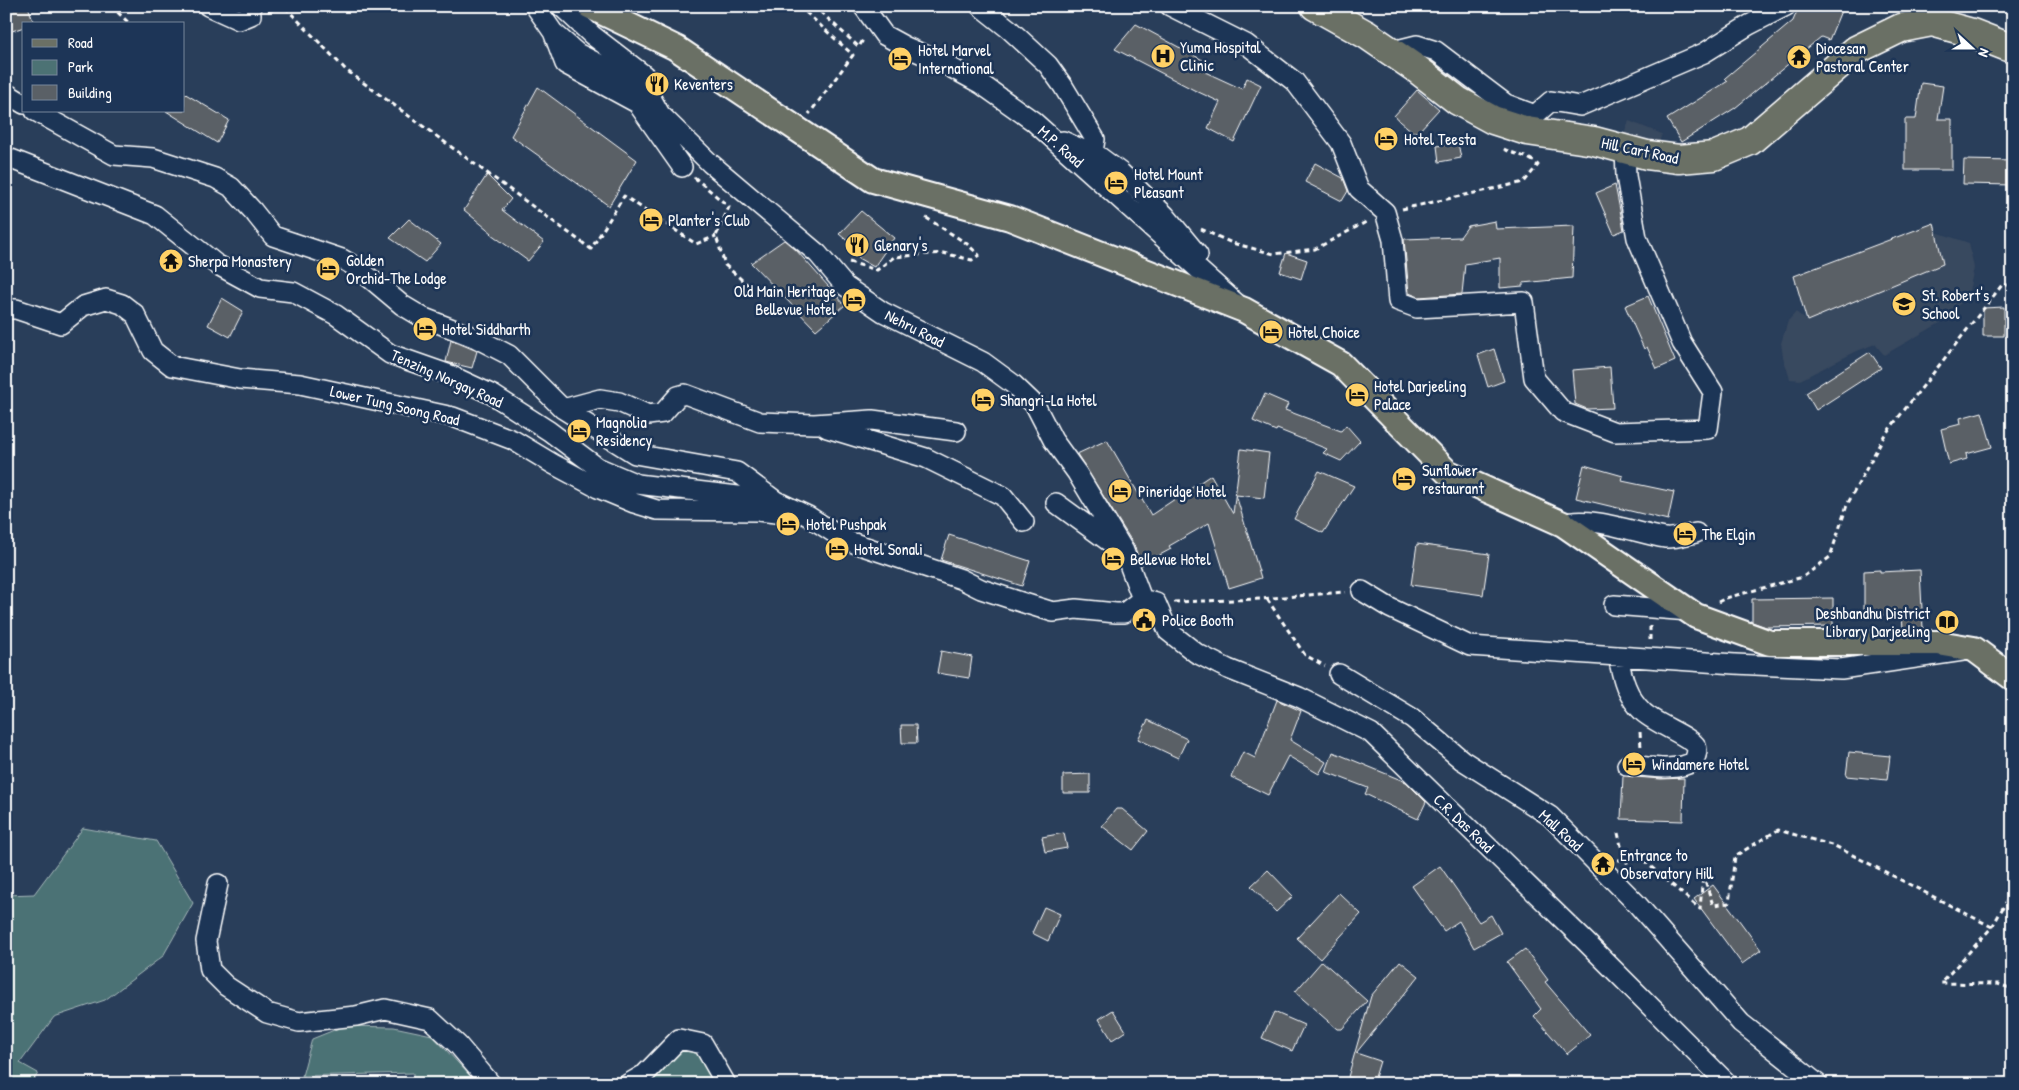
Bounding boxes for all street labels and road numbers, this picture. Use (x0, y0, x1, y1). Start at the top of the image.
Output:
street label: M.P. Road (1033, 120, 1089, 172)
street label: Hill Cart Road (1599, 131, 1681, 169)
street label: Nehru Road (881, 304, 949, 352)
street label: Tenzing Norgay Road (387, 343, 507, 413)
street label: Lower Tung Soong Road (328, 379, 462, 431)
street label: C.R. Das Road (1429, 789, 1499, 857)
street label: Mall Road (1534, 804, 1588, 856)

